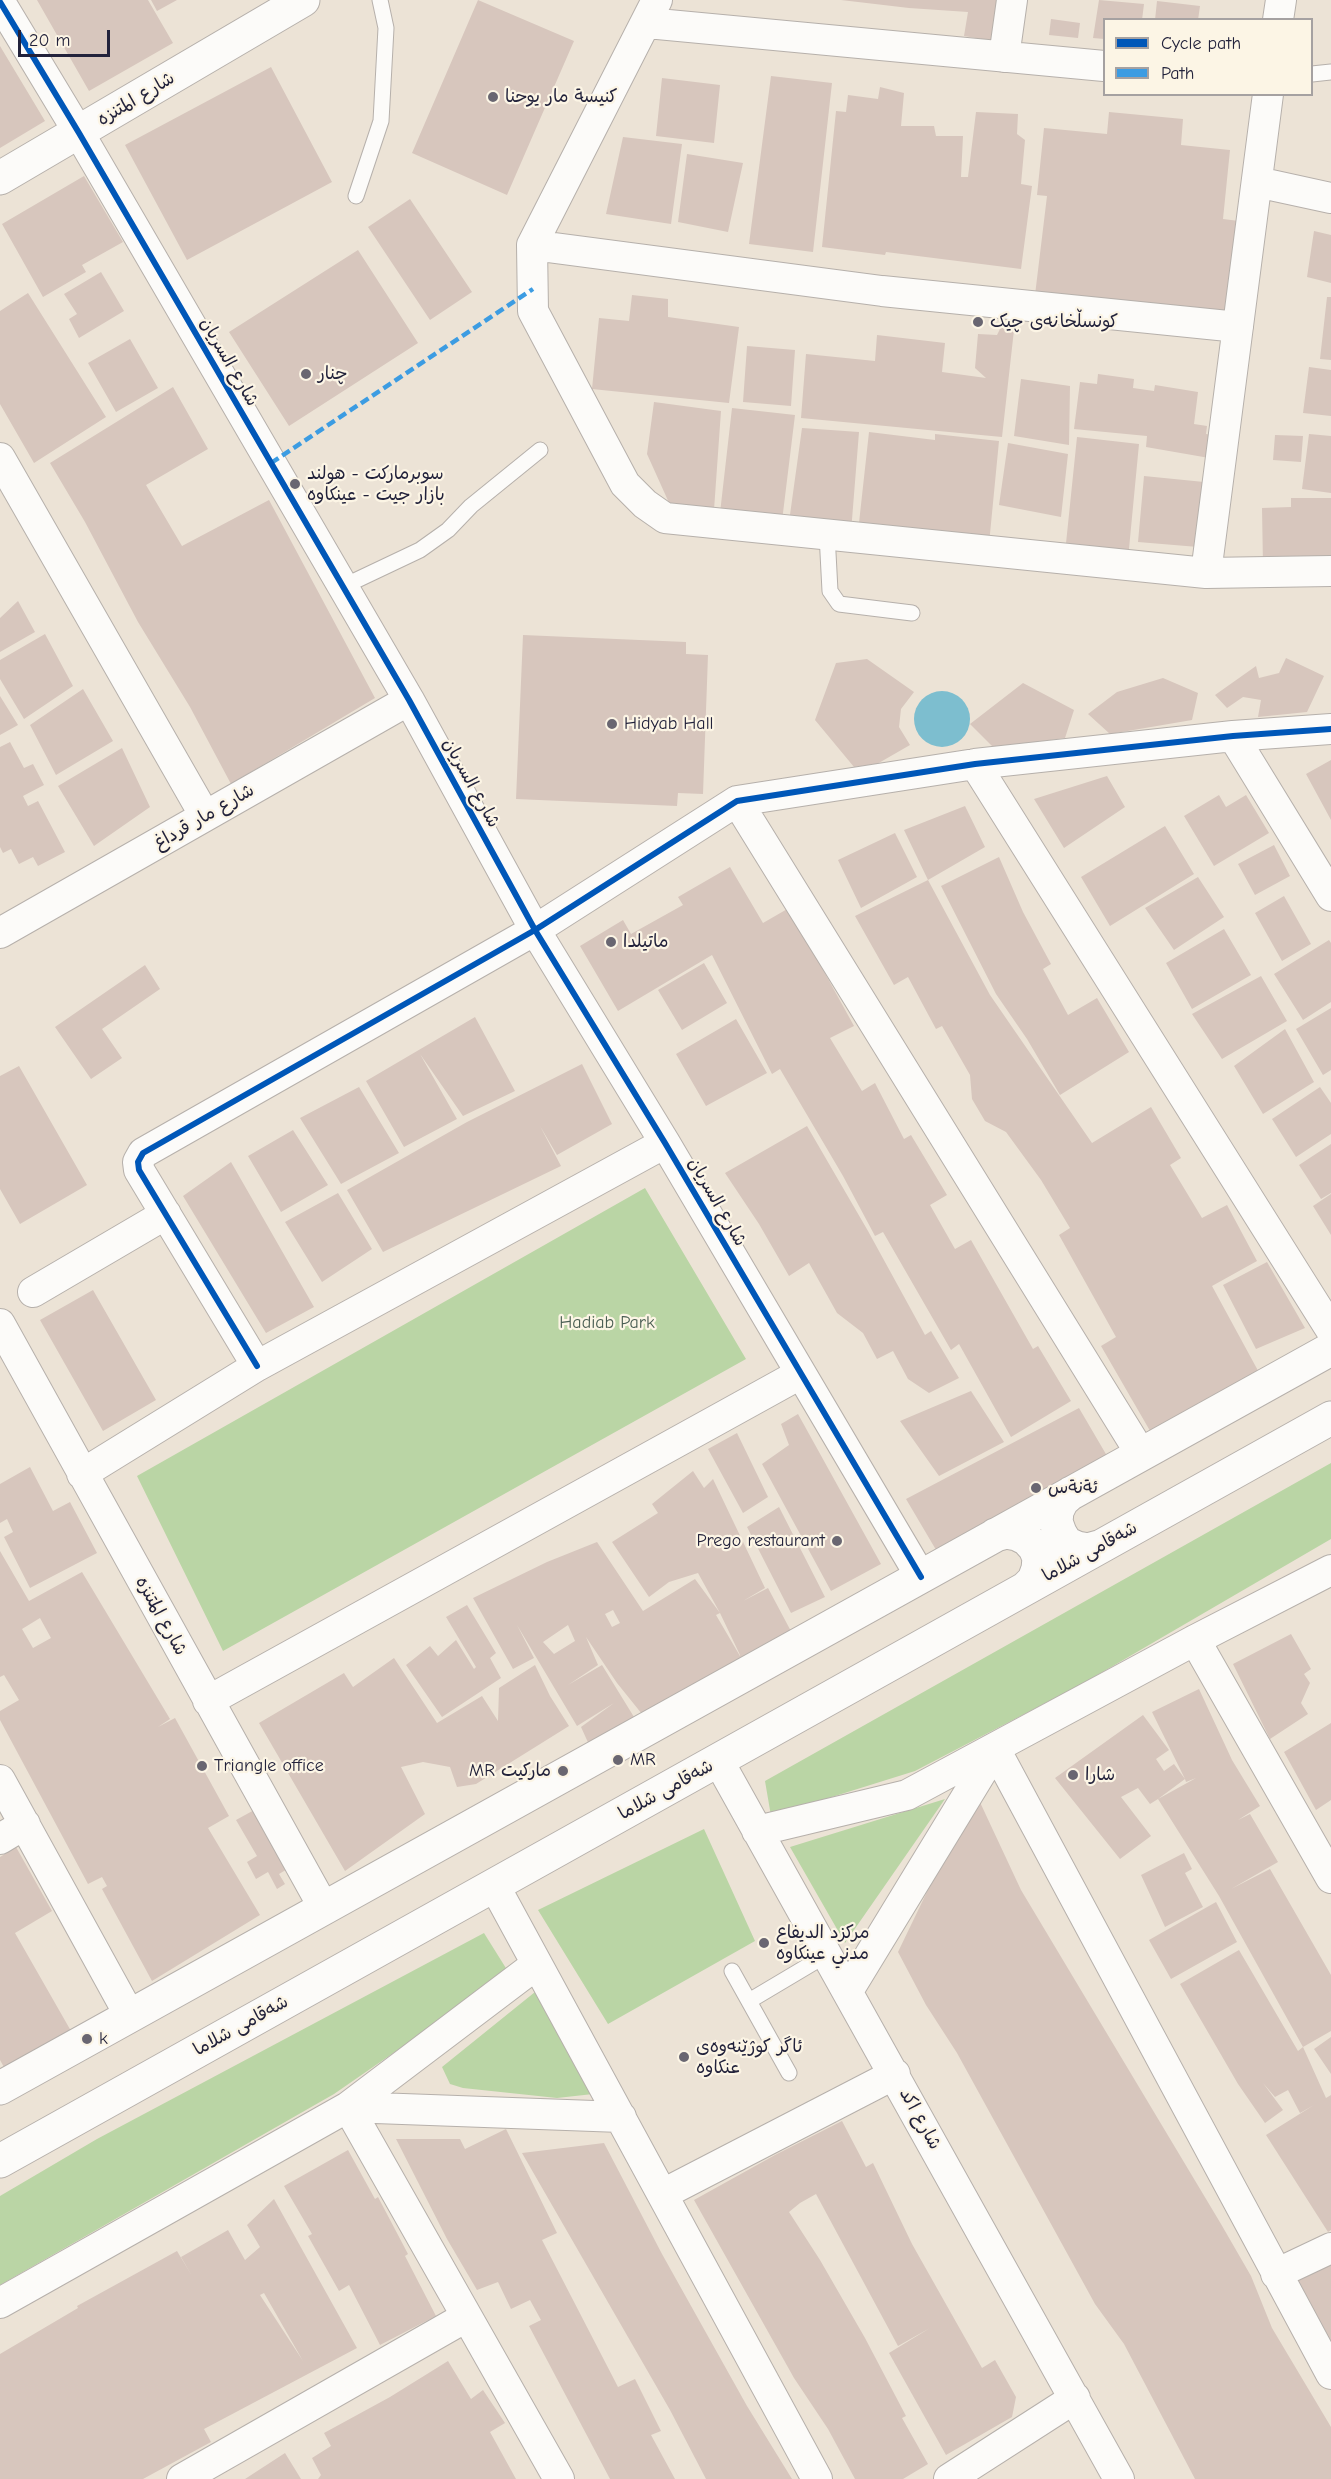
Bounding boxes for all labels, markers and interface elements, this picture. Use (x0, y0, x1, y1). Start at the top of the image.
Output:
scale bar (21, 18, 112, 56)
legend (1103, 18, 1313, 96)
text: 20 m (29, 30, 70, 51)
text: Cycle path (1161, 33, 1241, 54)
text: Path (1161, 63, 1194, 84)
street label: شارع المتنزه (93, 67, 179, 131)
place label: كنيسة مار يوحنا (505, 86, 617, 108)
marker: كنيسة مار يوحنا (486, 90, 500, 104)
place label: کونسڵخانەی چیک (990, 311, 1118, 333)
street label: شارع السريان (195, 314, 263, 410)
marker: کونسڵخانەی چیک (971, 315, 985, 329)
place label: چنار (318, 363, 347, 385)
marker: چنار (299, 367, 313, 381)
place label: سوبرماركت - هولند بازار جيت - عينكاوه (307, 463, 445, 506)
marker: سوبرماركت - هولند بازار جيت - عينكاوه (288, 477, 302, 491)
place label: Hidyab Hall (624, 713, 714, 735)
marker: Hidyab Hall (605, 717, 619, 731)
street label: شارع السريان (438, 735, 504, 831)
street label: شارع مار قرداغ (150, 780, 258, 854)
place label: ماتیلدا (623, 931, 668, 953)
marker: ماتیلدا (604, 935, 618, 949)
street label: شارع السريان (683, 1154, 751, 1250)
park label: Hadiab Park (559, 1312, 655, 1334)
place label: ئةنةس (1048, 1477, 1098, 1499)
marker: ئةنةس (1029, 1481, 1043, 1495)
street label: شەقامی شلاما (1039, 1517, 1141, 1587)
place label: Prego restaurant (696, 1530, 825, 1552)
marker: Prego restaurant (830, 1534, 844, 1548)
street label: شارع المتنزه (131, 1573, 191, 1659)
place label: MR (630, 1749, 656, 1771)
marker: MR (611, 1753, 625, 1767)
place label: Triangle office (214, 1755, 324, 1777)
street label: شەقامی شلاما (615, 1755, 717, 1825)
marker: Triangle office (195, 1759, 209, 1773)
place label: MR ماركيت (469, 1760, 551, 1782)
marker: MR ماركيت (556, 1764, 570, 1778)
place label: شارا (1085, 1764, 1115, 1786)
marker: شارا (1066, 1768, 1080, 1782)
place label: مرکزد الدیفاع مدني عينكاوه (776, 1922, 869, 1964)
marker: مرکزد الدیفاع مدني عينكاوه (757, 1936, 771, 1950)
street label: شەقامی شلاما (190, 1991, 292, 2061)
place label: k (99, 2028, 108, 2050)
marker: k (80, 2032, 94, 2046)
place label: ئاگر كوژێنه‌وه‌ی عنكاوه (696, 2036, 802, 2078)
marker: ئاگر كوژێنه‌وه‌ی عنكاوه (677, 2050, 691, 2064)
street label: شارع اكد (894, 2085, 946, 2153)

